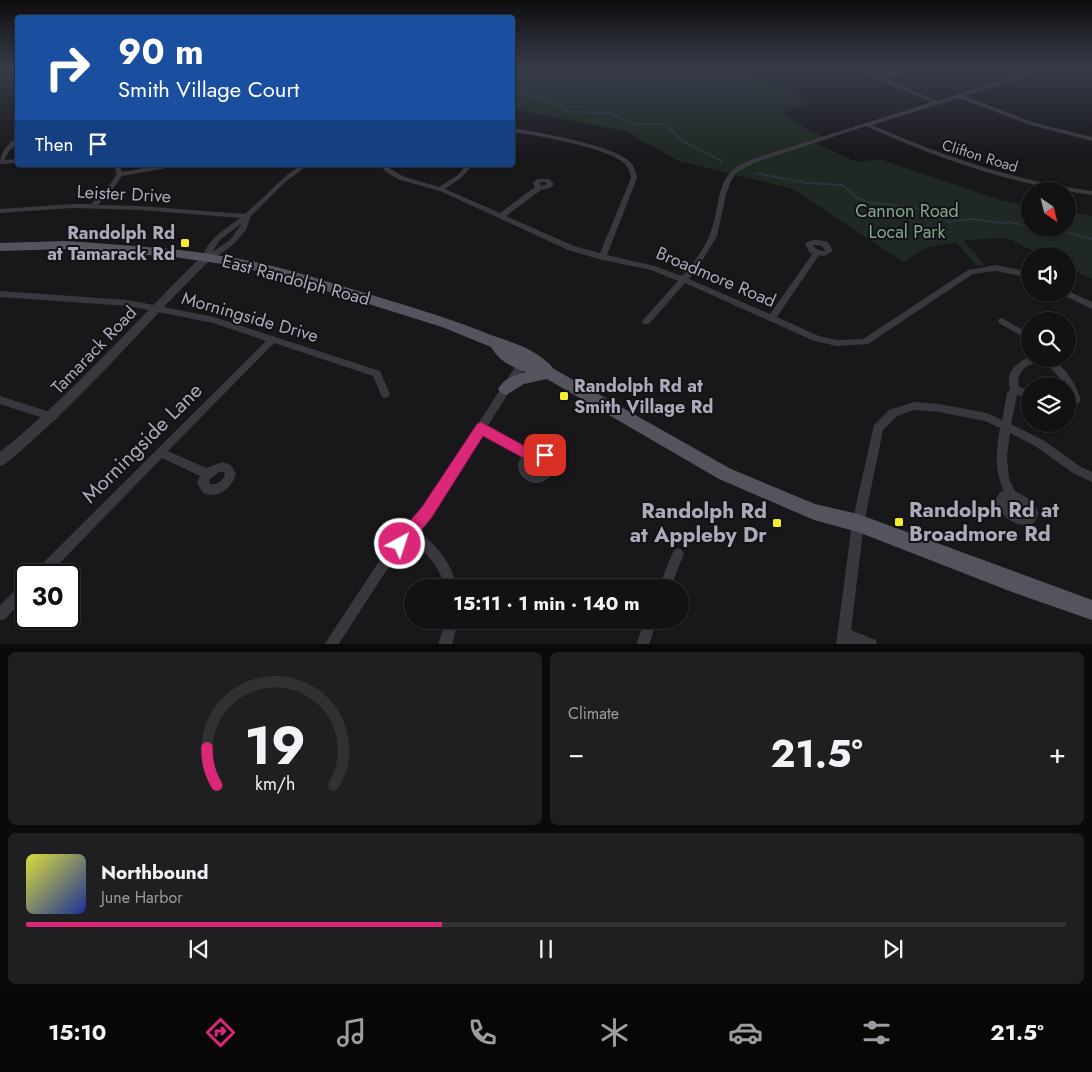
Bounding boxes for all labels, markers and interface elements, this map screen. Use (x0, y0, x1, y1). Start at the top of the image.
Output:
text: 90 m (118, 27, 204, 77)
icon: right (35, 35, 100, 100)
text: Smith Village Court (118, 73, 299, 105)
icon: arrive (84, 130, 112, 158)
text: Then (35, 131, 74, 158)
street label: Clifton Road (939, 134, 1021, 178)
street label: Leister Drive (76, 179, 172, 209)
north arrow (1021, 182, 1076, 238)
map controls (1021, 182, 1076, 432)
park label: Cannon Road Local Park (855, 198, 959, 245)
place label: Randolph Rd at Tamarack Rd (47, 220, 175, 267)
marker: Randolph Rd at Tamarack Rd (179, 237, 191, 249)
street label: Broadmore Road (652, 240, 780, 314)
button: sound (1021, 247, 1076, 302)
street label: East Randolph Road (219, 248, 373, 312)
street label: Morningside Drive (178, 285, 322, 349)
street label: Tamarack Road (45, 300, 143, 400)
button: search (1021, 312, 1076, 367)
place label: Randolph Rd at Smith Village Rd (574, 373, 713, 420)
street label: Morningside Lane (75, 376, 209, 510)
button: layers (1021, 377, 1076, 432)
marker: Randolph Rd at Smith Village Rd (558, 390, 570, 402)
pin (524, 434, 566, 476)
icon: arrive (531, 441, 559, 469)
place label: Randolph Rd at Broadmore Rd (909, 495, 1059, 549)
place label: Randolph Rd at Appleby Dr (630, 496, 767, 550)
marker: Randolph Rd at Broadmore Rd (893, 516, 905, 528)
position arrow (373, 517, 425, 569)
marker: Randolph Rd at Appleby Dr (771, 517, 783, 529)
speed limit sign: 30 (15, 564, 80, 629)
text: 15:11 · 1 min · 140 m (453, 590, 640, 617)
text: Climate (568, 702, 619, 725)
text: 19 (244, 708, 306, 784)
text: 21.5° (770, 726, 863, 781)
text: − (568, 733, 585, 774)
text: + (1049, 733, 1066, 774)
text: km/h (255, 771, 295, 797)
text: Northbound (101, 859, 208, 886)
text: June Harbor (101, 886, 183, 909)
icon: previous (185, 935, 213, 963)
icon: pause (532, 935, 560, 963)
icon: next (879, 935, 907, 963)
icon: directions (203, 1015, 238, 1050)
icon: music (334, 1015, 369, 1050)
icon: phone (465, 1015, 500, 1050)
icon: climate (597, 1015, 632, 1050)
icon: car (728, 1015, 763, 1050)
icon: filters (859, 1015, 894, 1050)
text: 15:10 (48, 1016, 106, 1048)
text: 21.5° (990, 1016, 1044, 1048)

